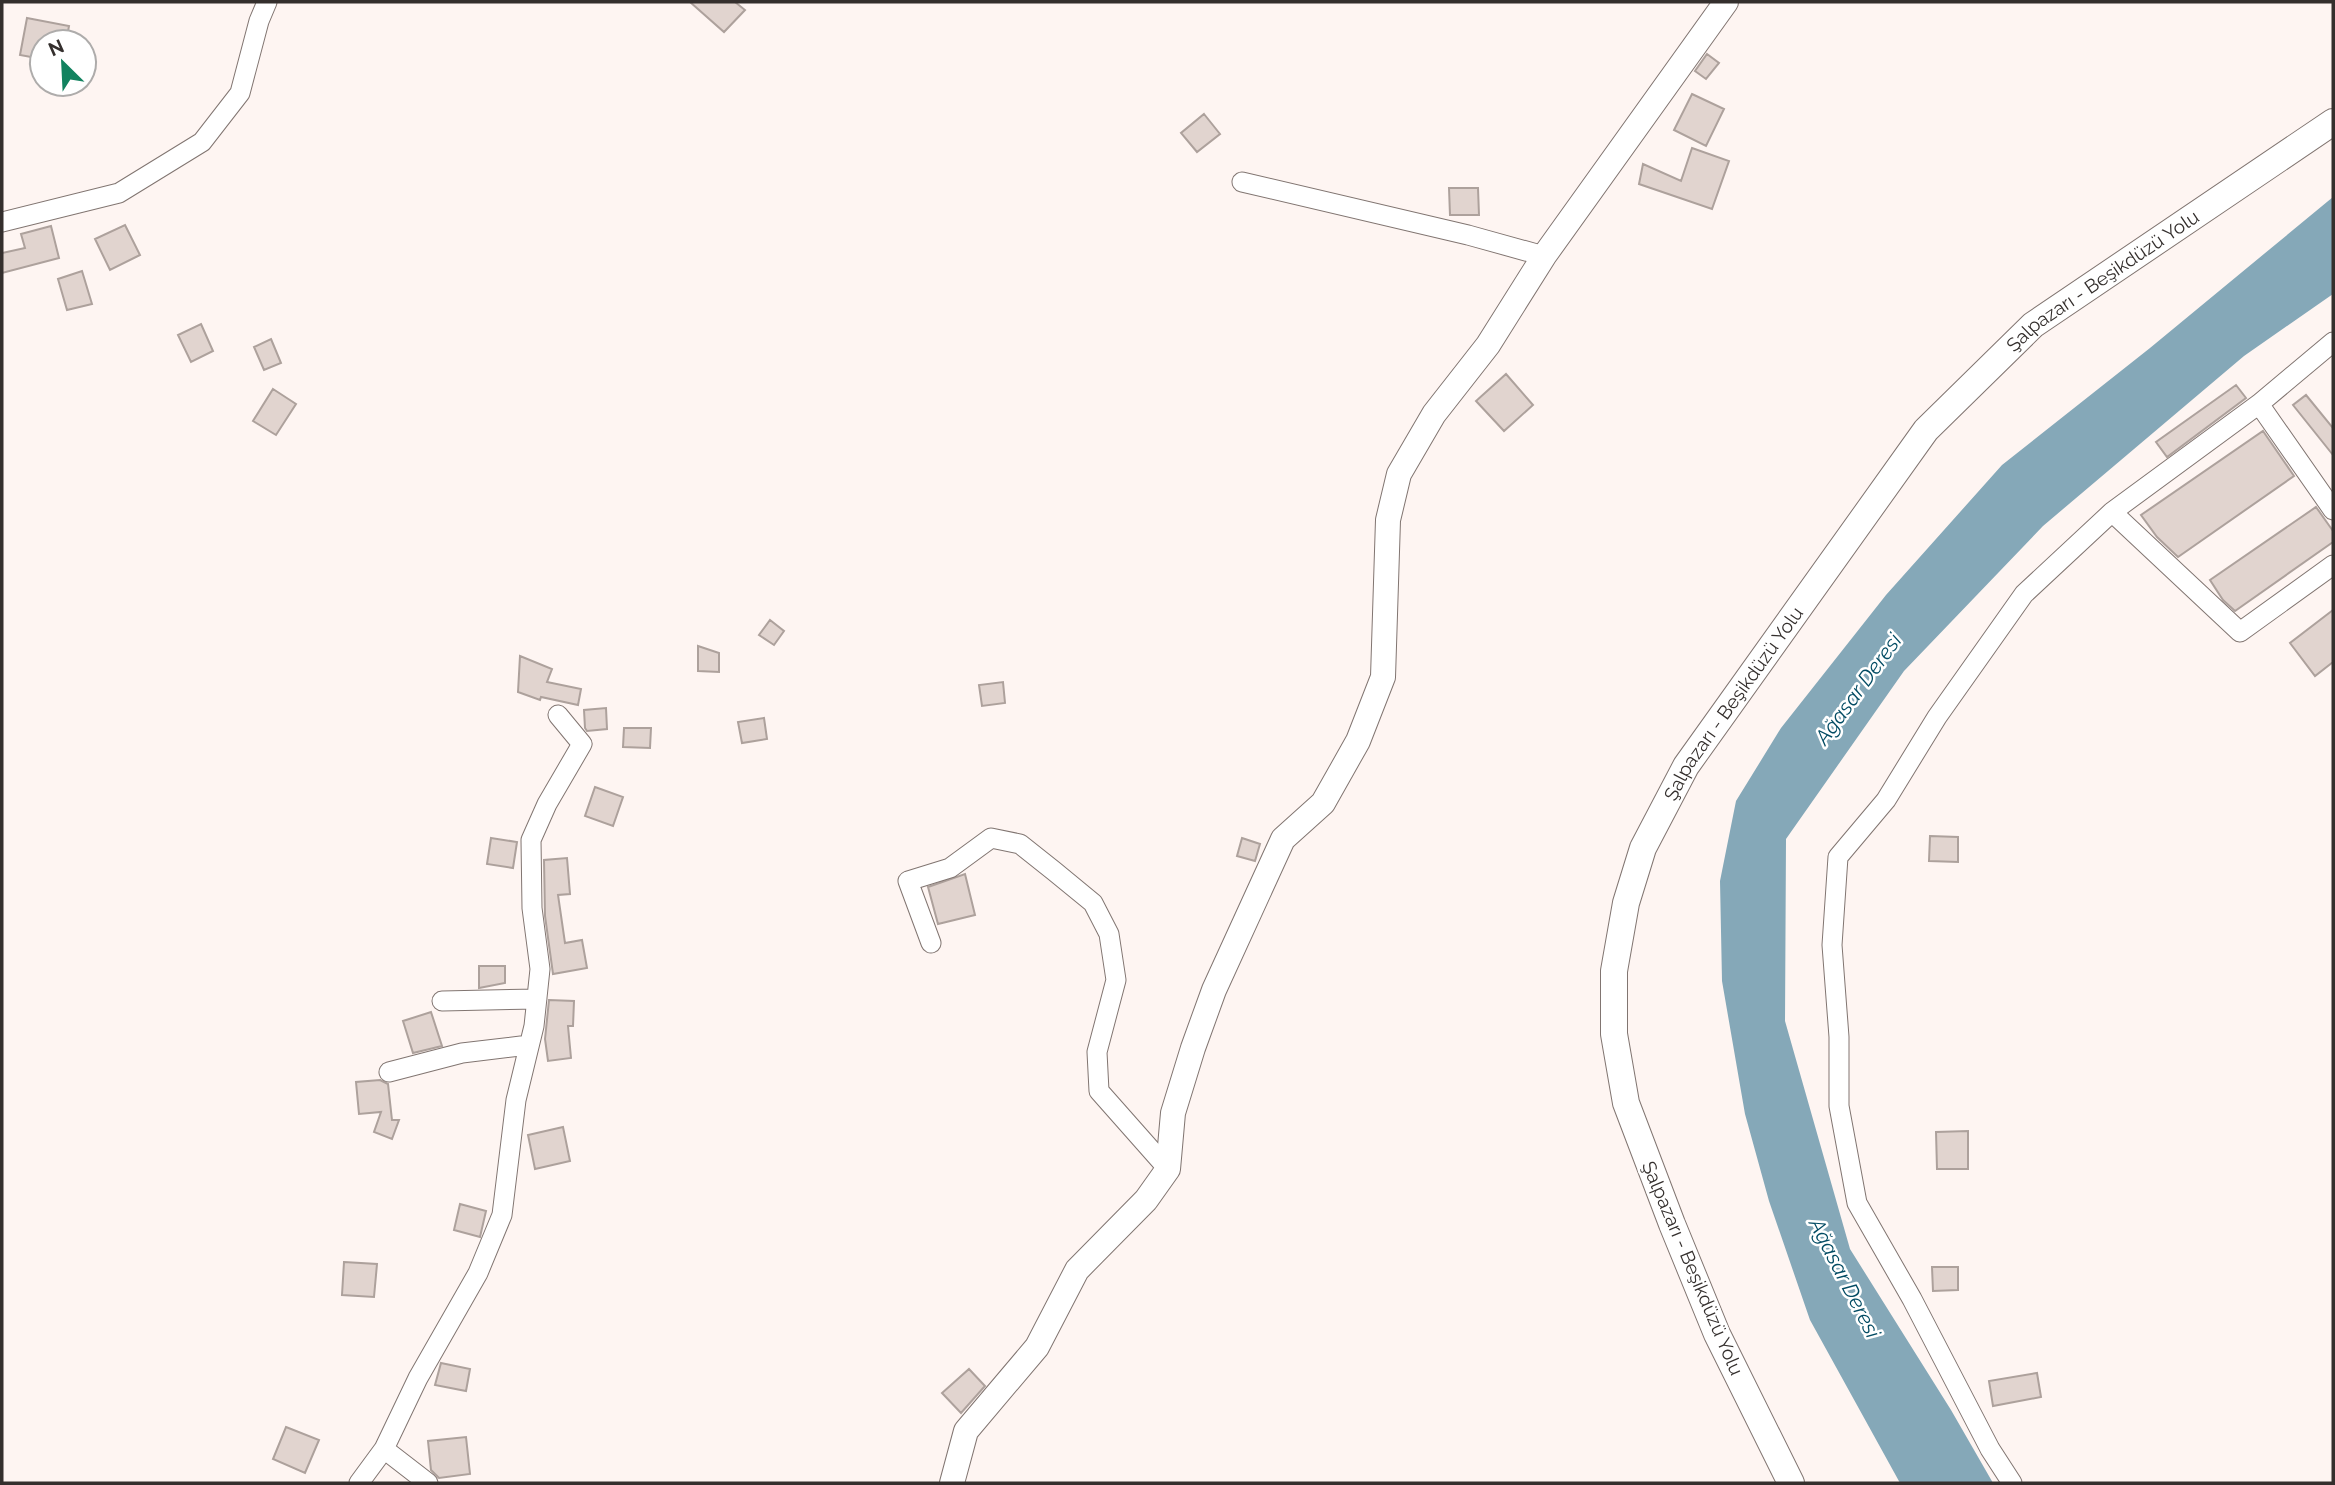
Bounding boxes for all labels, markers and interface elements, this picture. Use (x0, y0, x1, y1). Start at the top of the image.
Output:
north arrow (28, 28, 98, 98)
text: N (45, 34, 67, 60)
street label: Şalpazarı - Beşikdüzü Yolu (2002, 205, 2203, 356)
street label: Şalpazarı - Beşikdüzü Yolu (1659, 602, 1807, 804)
water label: Ağasar Deresi (1809, 628, 1907, 750)
street label: Şalpazarı - Beşikdüzü Yolu (1638, 1158, 1748, 1378)
water label: Ağasar Deresi (1804, 1213, 1886, 1342)

